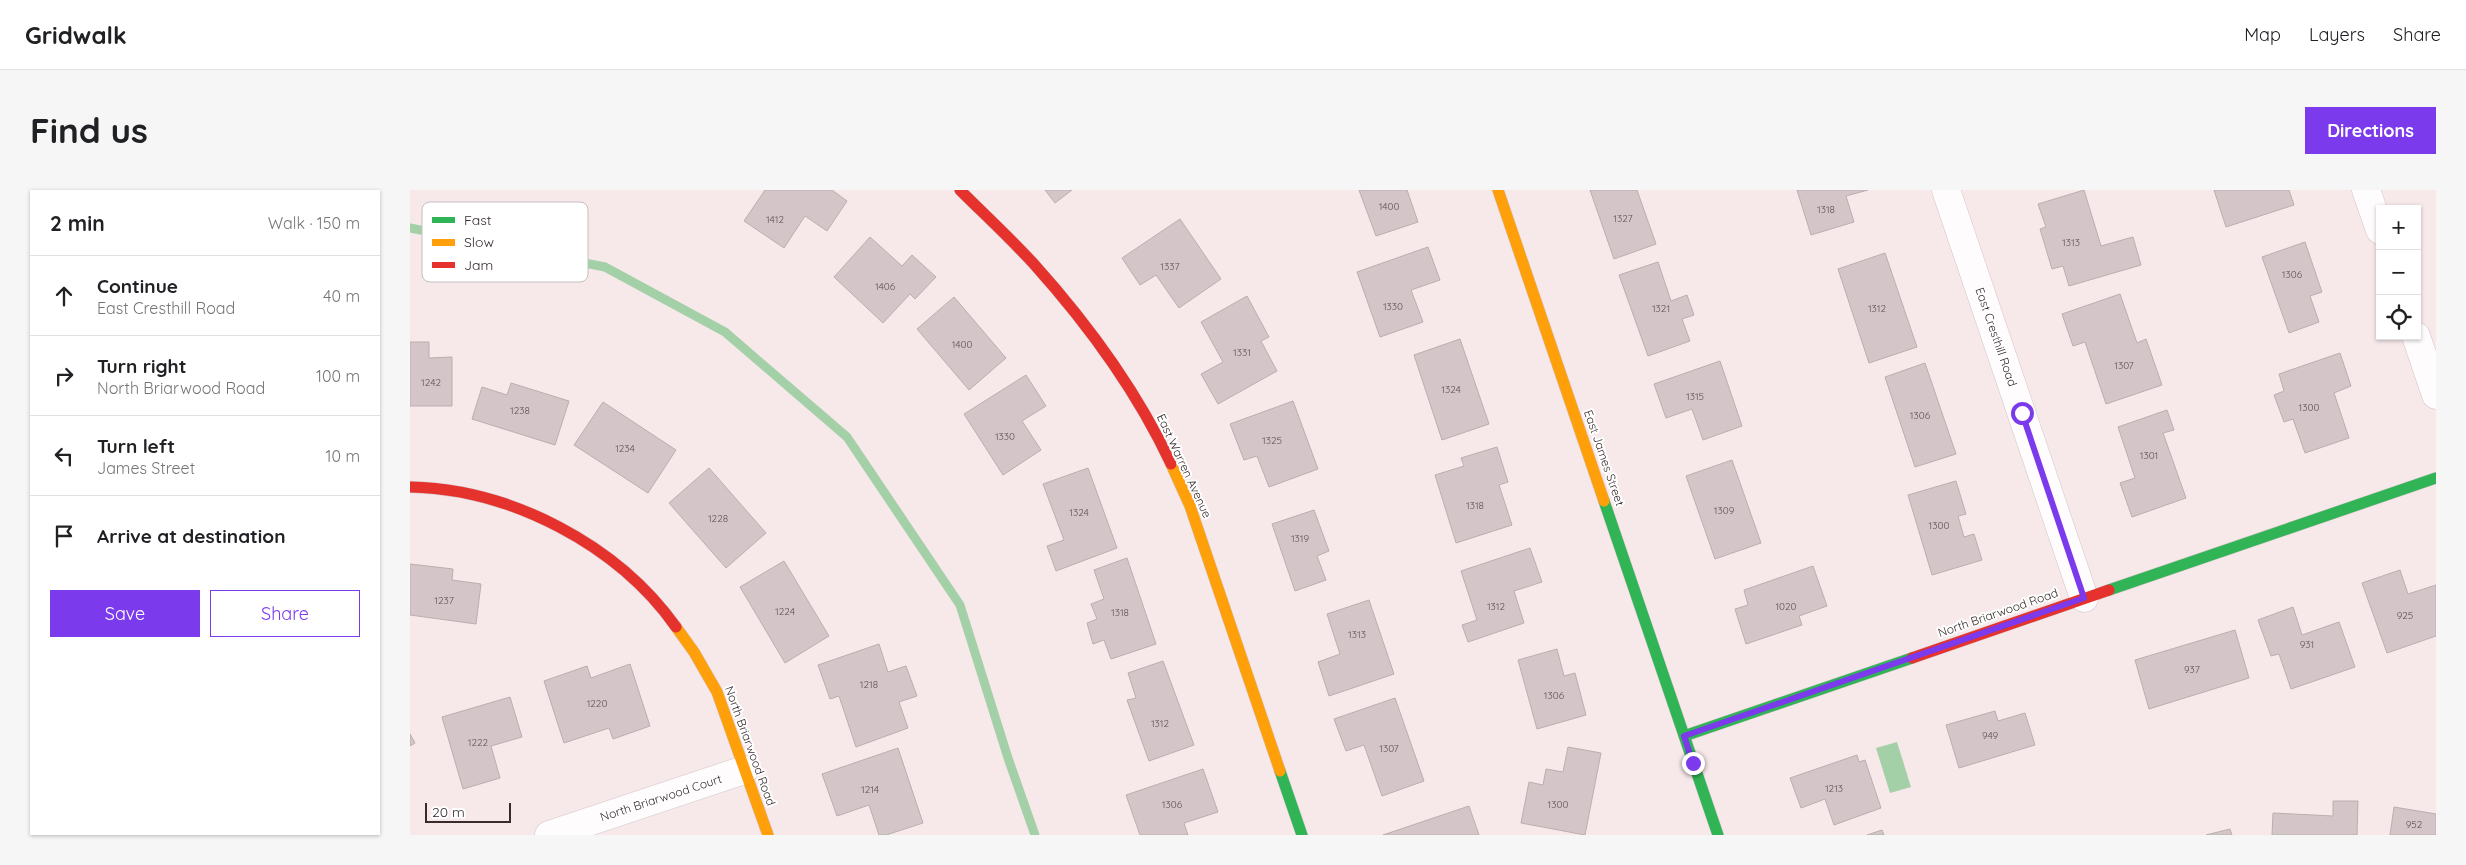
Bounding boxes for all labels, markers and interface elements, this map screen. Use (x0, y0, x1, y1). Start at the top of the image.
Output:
text: Gridwalk (25, 20, 127, 50)
text: Map (2244, 23, 2281, 46)
text: Layers (2309, 23, 2365, 46)
text: Share (2393, 23, 2441, 46)
button: Directions (2305, 107, 2436, 154)
text: Find us (30, 108, 148, 152)
house number: 1400 (1379, 200, 1399, 213)
legend (422, 202, 588, 282)
house number: 1318 (1817, 203, 1835, 216)
map controls (2376, 205, 2421, 340)
button: + (2376, 205, 2421, 250)
text: 2 min (50, 210, 105, 236)
text: Fast (464, 211, 492, 229)
house number: 1327 (1613, 212, 1633, 225)
text: Walk · 150 m (268, 213, 360, 233)
house number: 1412 (766, 213, 784, 226)
text: Slow (464, 233, 494, 251)
house number: 1313 (2062, 236, 2080, 249)
button: − (2376, 250, 2421, 295)
text: Jam (464, 256, 493, 274)
house number: 1337 (1160, 260, 1180, 273)
house number: 1306 (2282, 268, 2303, 281)
text: Continue (97, 274, 178, 298)
house number: 1406 (875, 280, 896, 293)
icon: ahead (50, 282, 78, 310)
street label: East Cresthill Road (1973, 285, 2020, 388)
text: 40 m (323, 286, 360, 306)
button: locate (2376, 295, 2421, 340)
text: East Cresthill Road (97, 298, 235, 318)
house number: 1330 (1383, 300, 1403, 313)
house number: 1321 (1652, 302, 1670, 315)
house number: 1312 (1868, 302, 1887, 315)
house number: 1400 (952, 338, 972, 351)
house number: 1331 (1233, 346, 1251, 359)
text: Turn right (97, 354, 186, 378)
house number: 1307 (2114, 359, 2134, 372)
icon: right (50, 362, 78, 390)
text: 100 m (316, 366, 360, 386)
house number: 1242 (421, 376, 441, 389)
text: North Briarwood Road (97, 378, 265, 398)
house number: 1324 (1441, 383, 1461, 396)
house number: 1315 (1686, 390, 1704, 403)
house number: 1300 (2299, 401, 2319, 414)
route start (2011, 402, 2034, 425)
house number: 1238 (510, 404, 530, 417)
street label: East James Street (1581, 408, 1628, 508)
house number: 1306 (1910, 409, 1931, 422)
street label: East Warren Avenue (1154, 411, 1215, 520)
house number: 1330 (995, 430, 1015, 443)
text: Turn left (97, 434, 175, 458)
house number: 1325 (1262, 434, 1282, 447)
icon: left (50, 442, 78, 470)
house number: 1234 (615, 442, 635, 455)
text: 10 m (326, 446, 360, 466)
house number: 1301 (2140, 449, 2158, 462)
text: James Street (97, 458, 195, 478)
house number: 1318 (1466, 499, 1484, 512)
house number: 1309 (1714, 504, 1735, 517)
house number: 1324 (1069, 506, 1089, 519)
house number: 1228 (708, 512, 728, 525)
house number: 1300 (1929, 519, 1949, 532)
icon: arrive (50, 522, 78, 550)
text: Arrive at destination (97, 524, 286, 548)
house number: 1319 (1291, 532, 1310, 545)
street label: North Briarwood Road (1936, 585, 2060, 640)
button: Save (50, 590, 200, 637)
button: Share (210, 590, 360, 637)
house number: 1237 (434, 594, 454, 607)
house number: 1312 (1487, 600, 1506, 613)
house number: 1020 (1775, 600, 1797, 613)
house number: 1224 (775, 605, 795, 618)
house number: 1318 (1111, 606, 1129, 619)
house number: 925 (2397, 609, 2413, 622)
house number: 1313 (1348, 628, 1366, 641)
house number: 931 (2300, 638, 2314, 651)
house number: 937 (2184, 663, 2200, 676)
house number: 1218 (860, 678, 878, 691)
street label: North Briarwood Road (722, 684, 779, 808)
house number: 1306 (1544, 689, 1565, 702)
house number: 1220 (587, 697, 607, 710)
house number: 1312 (1151, 717, 1170, 730)
house number: 949 (1982, 729, 1999, 742)
house number: 1222 (468, 736, 489, 749)
house number: 1307 (1379, 742, 1399, 755)
route end (1682, 752, 1705, 775)
street label: North Briarwood Court (598, 771, 724, 824)
house number: 1213 (1825, 782, 1843, 795)
house number: 1214 (861, 783, 879, 796)
house number: 1306 (1162, 798, 1183, 811)
house number: 1300 (1548, 798, 1568, 811)
scale bar (425, 800, 511, 823)
text: 20 m (432, 803, 465, 821)
house number: 952 (2406, 818, 2423, 831)

